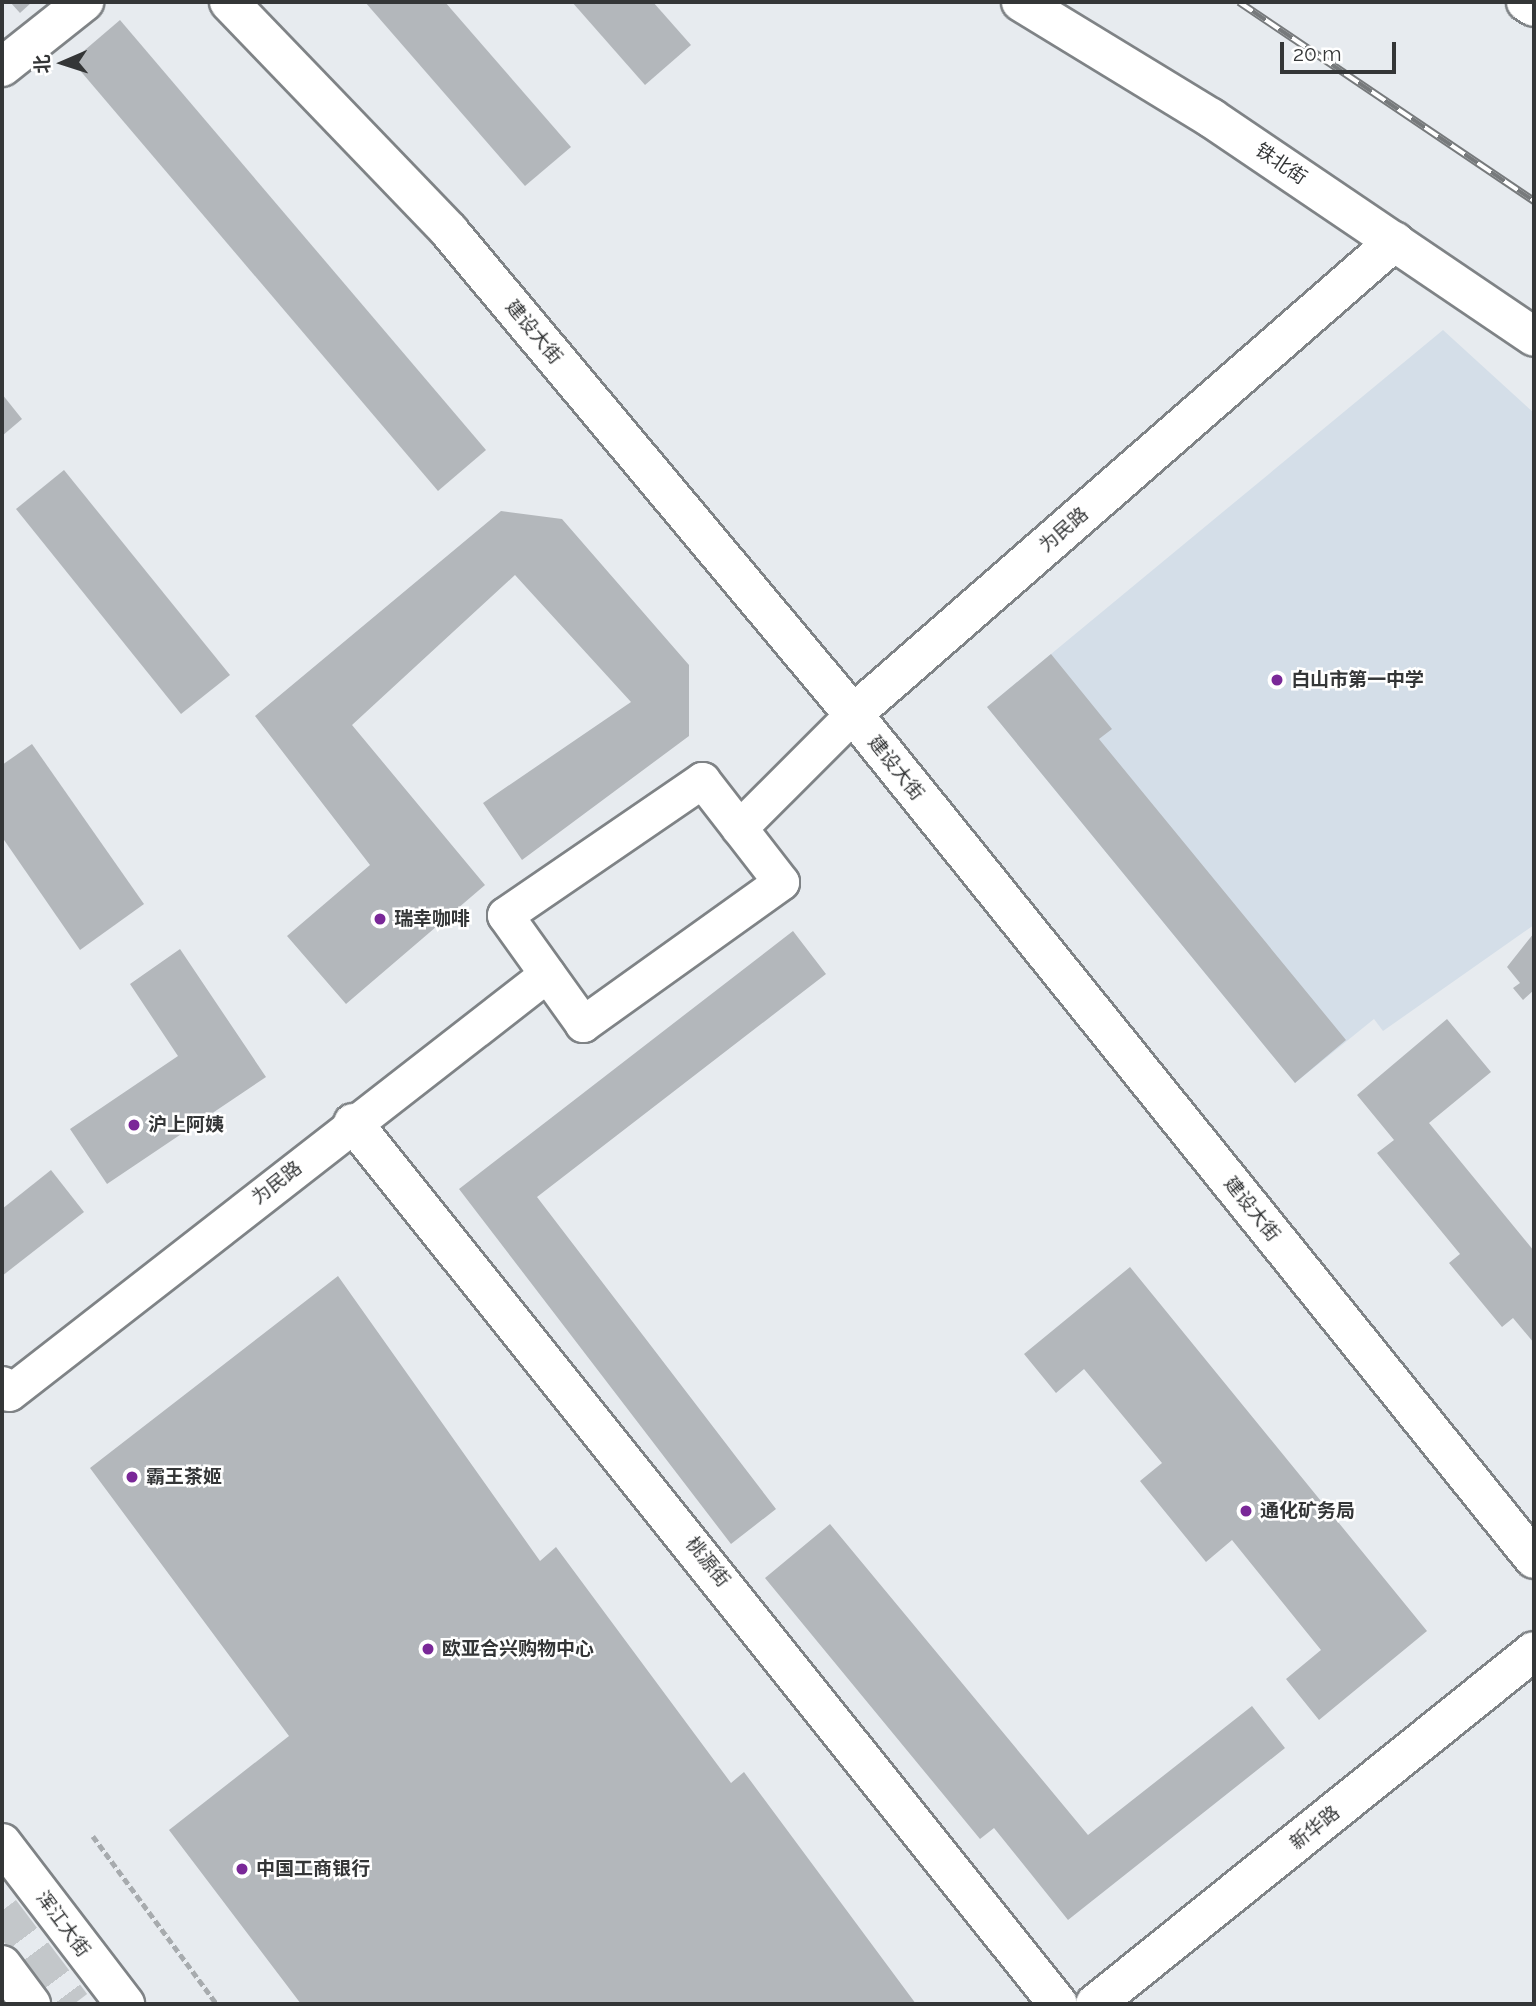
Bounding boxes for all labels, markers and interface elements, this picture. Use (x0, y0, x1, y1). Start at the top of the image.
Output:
north arrow (28, 28, 98, 98)
scale bar (1284, 28, 1400, 72)
text: 20 m (1293, 41, 1341, 66)
text: 北 (31, 54, 54, 74)
street label: 铁北街 (1251, 139, 1311, 189)
street label: 建设大街 (501, 296, 567, 368)
street label: 为民路 (1035, 503, 1093, 557)
place label: 白山市第一中学 (1291, 669, 1424, 691)
marker: 白山市第一中学 (1269, 672, 1285, 688)
street label: 建设大街 (863, 731, 929, 805)
place label: 瑞幸咖啡 (394, 908, 470, 930)
marker: 瑞幸咖啡 (372, 911, 388, 927)
place label: 沪上阿姨 (148, 1114, 224, 1136)
marker: 沪上阿姨 (126, 1117, 142, 1133)
street label: 为民路 (248, 1156, 306, 1210)
street label: 建设大街 (1219, 1172, 1285, 1246)
place label: 霸王茶姬 (146, 1466, 222, 1488)
marker: 霸王茶姬 (124, 1469, 140, 1485)
place label: 通化矿务局 (1260, 1500, 1355, 1522)
marker: 通化矿务局 (1238, 1503, 1254, 1519)
street label: 桃源街 (681, 1533, 735, 1591)
place label: 欧亚合兴购物中心 (442, 1638, 594, 1660)
marker: 欧亚合兴购物中心 (420, 1641, 436, 1657)
street label: 新华路 (1286, 1801, 1344, 1855)
place label: 中国工商银行 (256, 1858, 370, 1880)
marker: 中国工商银行 (234, 1861, 250, 1877)
street label: 浑江大街 (31, 1887, 95, 1961)

